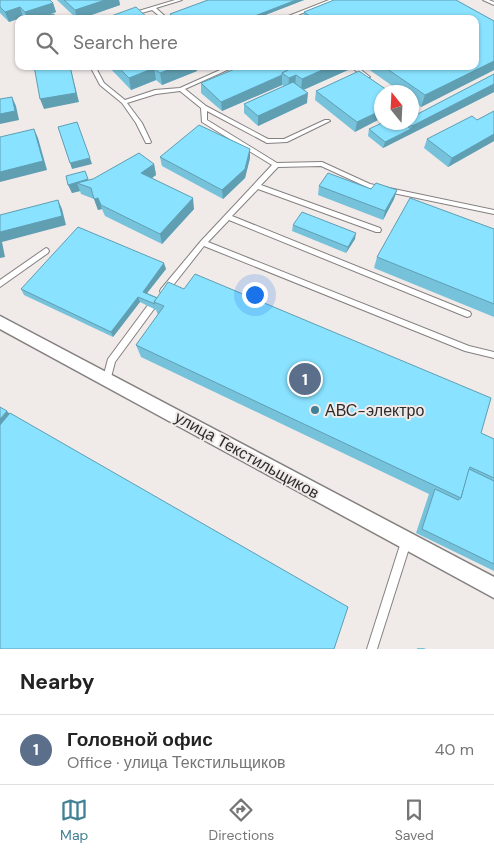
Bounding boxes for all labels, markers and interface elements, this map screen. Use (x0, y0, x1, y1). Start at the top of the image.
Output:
search box (15, 15, 479, 70)
icon: search (33, 29, 61, 57)
text: Search here (73, 30, 178, 55)
north arrow (374, 85, 419, 130)
your location (242, 282, 268, 308)
pin: 1 (289, 360, 321, 398)
place label: АВС-электро (325, 400, 424, 421)
marker: АВС-электро (309, 404, 321, 416)
street label: улица Текстильщиков (171, 407, 323, 503)
text: Nearby (20, 668, 94, 696)
text: Головной офис (67, 727, 213, 752)
text: 1 (33, 739, 39, 760)
text: 40 m (435, 739, 474, 760)
text: Office · улица Текстильщиков (67, 752, 286, 773)
tab: Map (60, 796, 88, 844)
tab: Directions (209, 796, 274, 844)
tab: Saved (395, 796, 434, 844)

